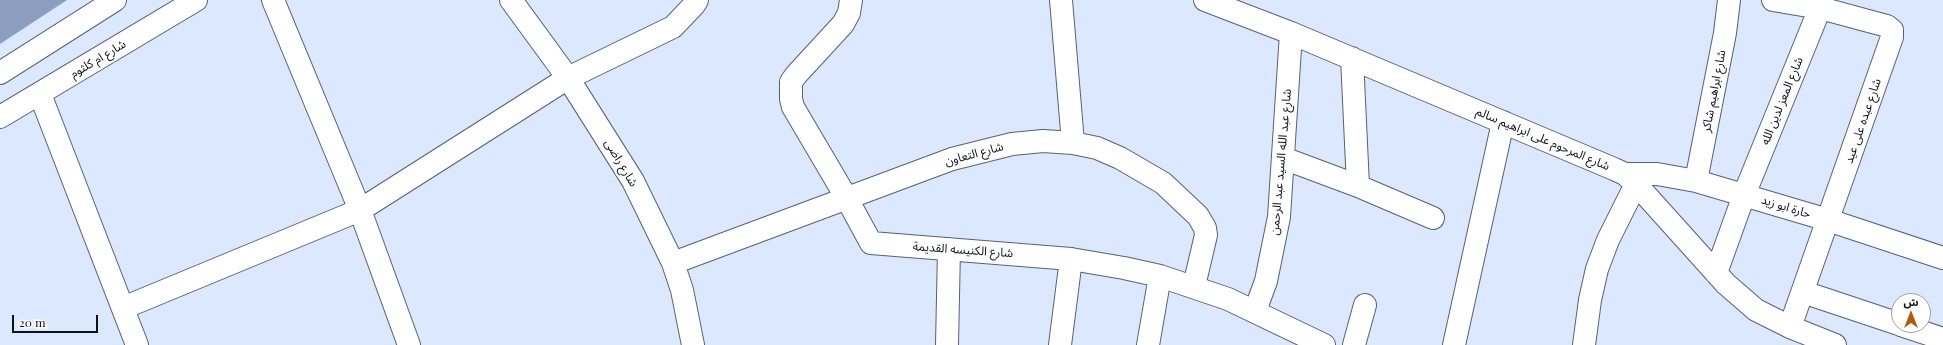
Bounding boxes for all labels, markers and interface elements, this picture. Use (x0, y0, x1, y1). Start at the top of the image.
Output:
street label: شارع ام كلثوم (67, 37, 129, 81)
street label: شارع ابراهيم شاكر (1699, 49, 1729, 133)
street label: شارع المعز لدين الله (1758, 55, 1806, 147)
street label: شارع عبده على عيد (1842, 77, 1884, 165)
street label: شارع عبد الله السيد عبد الرحمن (1267, 88, 1295, 236)
street label: شارع المرحوم على ابراهيم سالم (1474, 104, 1612, 174)
street label: شارع راضى (601, 137, 641, 189)
street label: شارع التعاون (943, 139, 1005, 169)
street label: حارة ابو زيد (1759, 193, 1813, 221)
street label: شارع الكنيسه القديمة (912, 239, 1014, 261)
north arrow (1891, 293, 1931, 333)
text: ش (1903, 294, 1919, 309)
scale bar (14, 307, 100, 333)
text: 20 m (19, 314, 46, 330)

